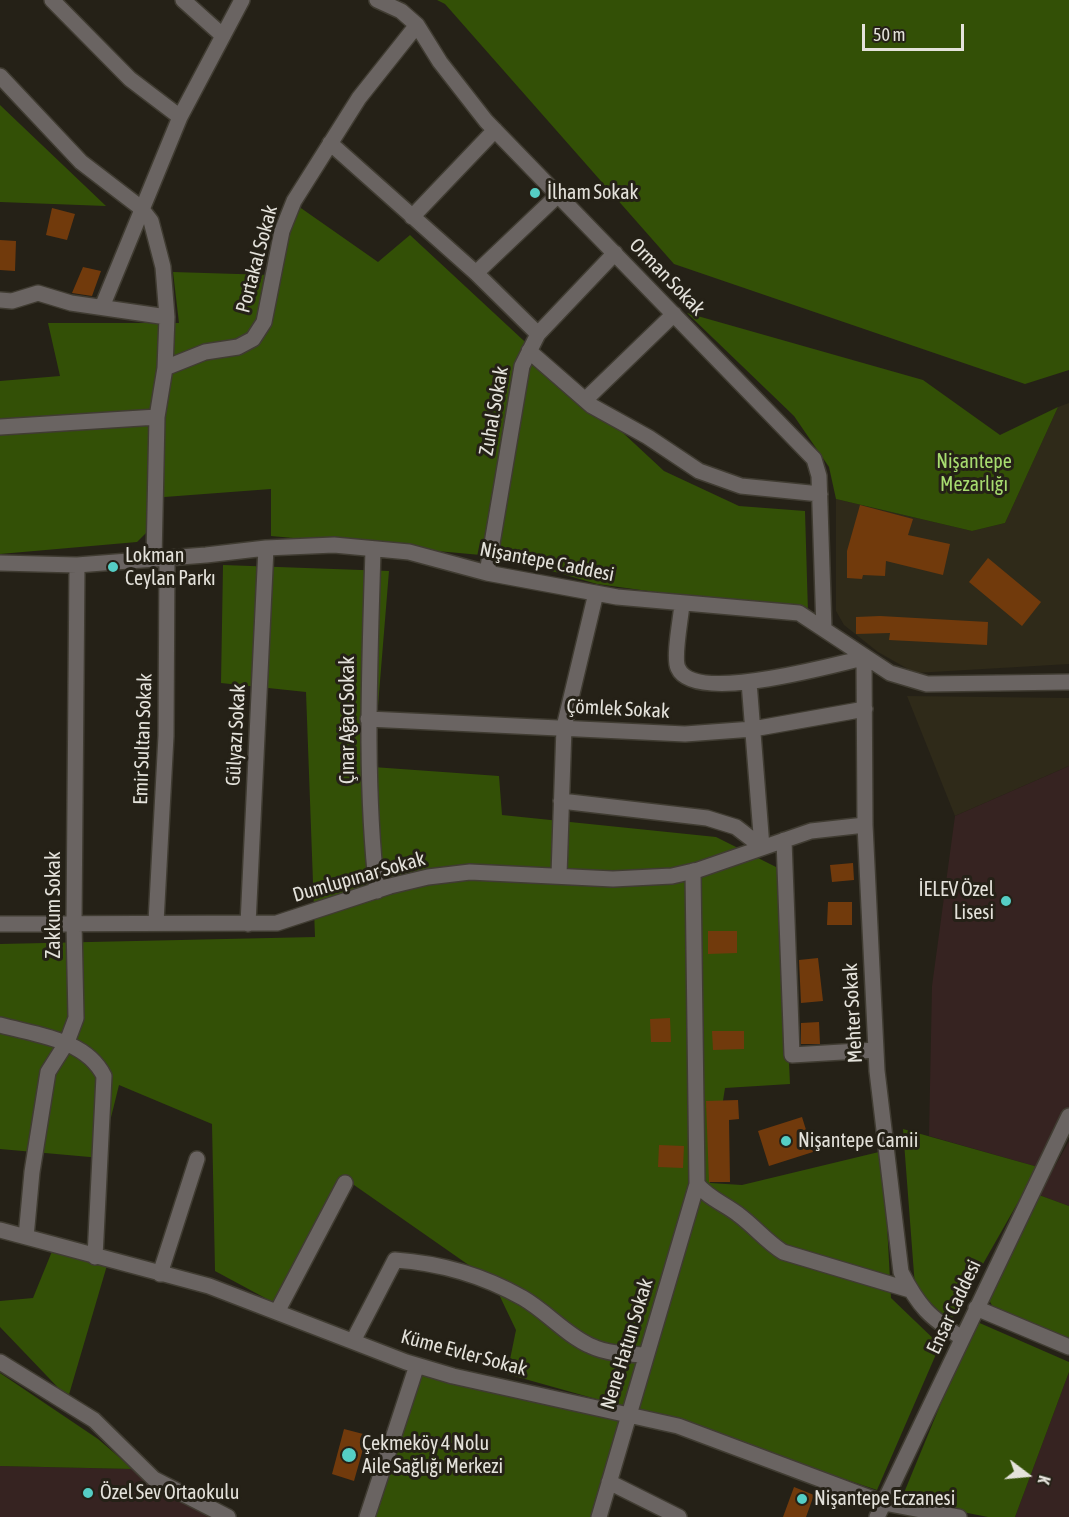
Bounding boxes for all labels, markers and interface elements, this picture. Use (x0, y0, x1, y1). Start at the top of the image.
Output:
scale bar (865, 12, 967, 50)
text: 50 m (873, 24, 905, 45)
place label: İlham Sokak (547, 181, 638, 205)
marker: İlham Sokak (528, 186, 542, 200)
street label: Portakal Sokak (231, 202, 283, 316)
street label: Orman Sokak (624, 233, 710, 321)
street label: Zuhal Sokak (474, 364, 514, 458)
park label: Nişantepe Mezarlığı (936, 450, 1012, 497)
street label: Nişantepe Caddesi (478, 537, 616, 587)
place label: Lokman Ceylan Parkı (125, 544, 216, 591)
marker: Lokman Ceylan Parkı (106, 560, 120, 574)
street label: Çınar Ağacı Sokak (336, 656, 360, 784)
street label: Emir Sultan Sokak (129, 673, 157, 805)
street label: Gülyazı Sokak (221, 683, 251, 787)
street label: Çömlek Sokak (566, 694, 670, 724)
street label: Dumlupınar Sokak (290, 847, 428, 907)
street label: Zakkum Sokak (42, 851, 66, 959)
place label: İELEV Özel Lisesi (919, 878, 994, 925)
marker: İELEV Özel Lisesi (999, 894, 1013, 908)
street label: Mehter Sokak (838, 962, 868, 1064)
place label: Nişantepe Camii (798, 1129, 918, 1153)
marker: Nişantepe Camii (779, 1134, 793, 1148)
street label: Ensar Caddesi (922, 1256, 986, 1358)
street label: Nene Hatun Sokak (596, 1276, 658, 1412)
street label: Küme Evler Sokak (398, 1325, 530, 1381)
place label: Çekmeköy 4 Nolu Aile Sağlığı Merkezi (362, 1432, 503, 1479)
north arrow (997, 1445, 1057, 1505)
marker: Çekmeköy 4 Nolu Aile Sağlığı Merkezi (340, 1446, 358, 1464)
text: K (1035, 1474, 1054, 1486)
place label: Özel Sev Ortaokulu (100, 1481, 239, 1505)
marker: Özel Sev Ortaokulu (81, 1486, 95, 1500)
place label: Nişantepe Eczanesi (814, 1487, 955, 1511)
marker: Nişantepe Eczanesi (795, 1492, 809, 1506)

